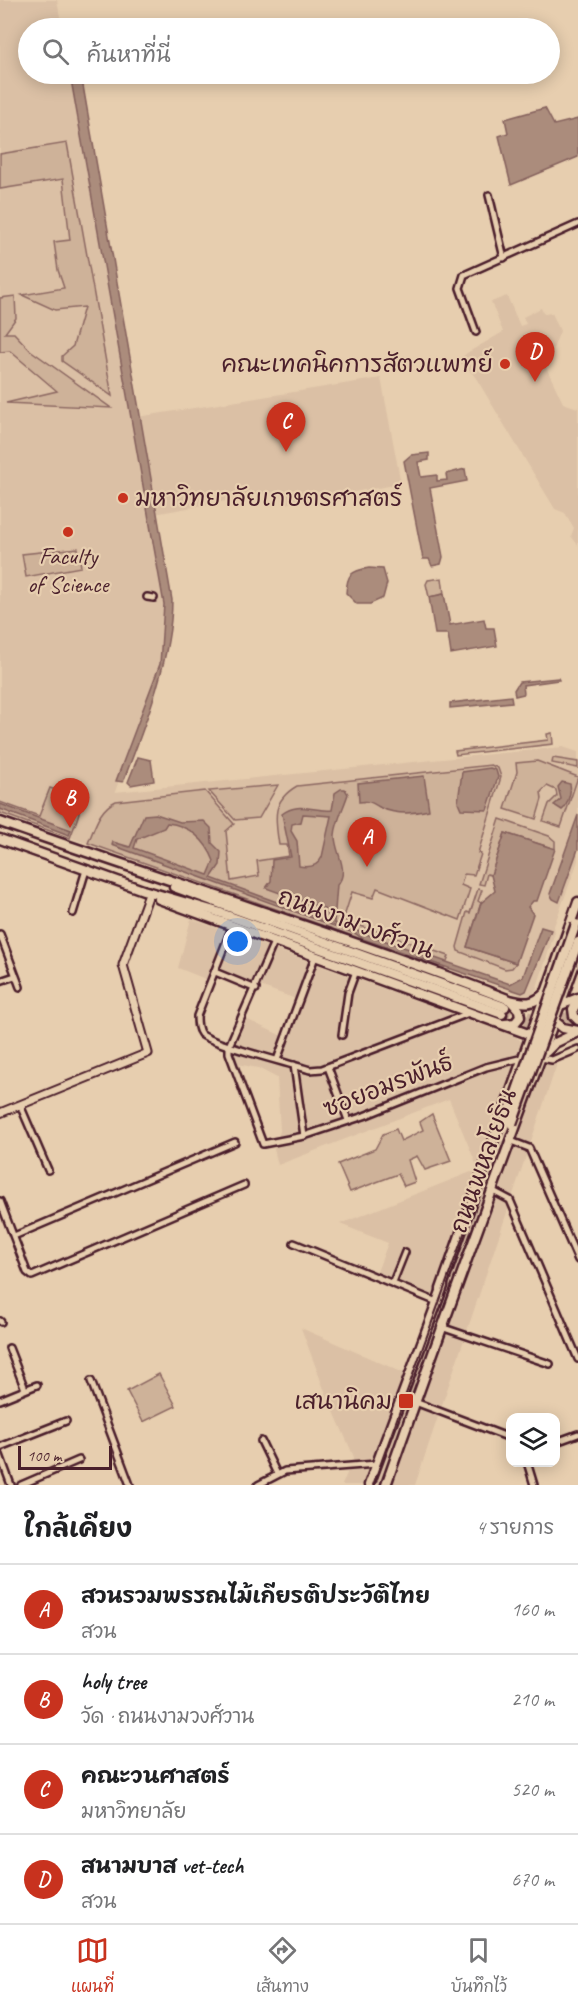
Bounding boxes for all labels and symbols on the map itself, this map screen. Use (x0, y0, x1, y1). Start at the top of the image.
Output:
pin: D (516, 332, 554, 382)
place label: คณะเทคนิคการสัตวแพทย์ (221, 348, 493, 379)
marker: คณะเทคนิคการสัตวแพทย์ (498, 357, 512, 371)
pin: C (266, 402, 306, 452)
place label: มหาวิทยาลัยเกษตรศาสตร์ (135, 482, 403, 513)
marker: มหาวิทยาลัยเกษตรศาสตร์ (116, 491, 130, 505)
marker: Faculty of Science (61, 525, 75, 539)
place label: Faculty of Science (28, 541, 111, 599)
pin: B (50, 778, 90, 828)
pin: A (348, 818, 386, 867)
street label: ถนนงามวงศ์วาน (274, 880, 439, 965)
your location (223, 927, 252, 956)
street label: ซอยอมรพันธ์ (318, 1046, 457, 1124)
street label: ถนนพหลโยธิน (442, 1084, 523, 1237)
place label: เสนานิคม (294, 1386, 392, 1416)
marker: เสนานิคม (397, 1392, 415, 1410)
scale bar (18, 1443, 112, 1470)

